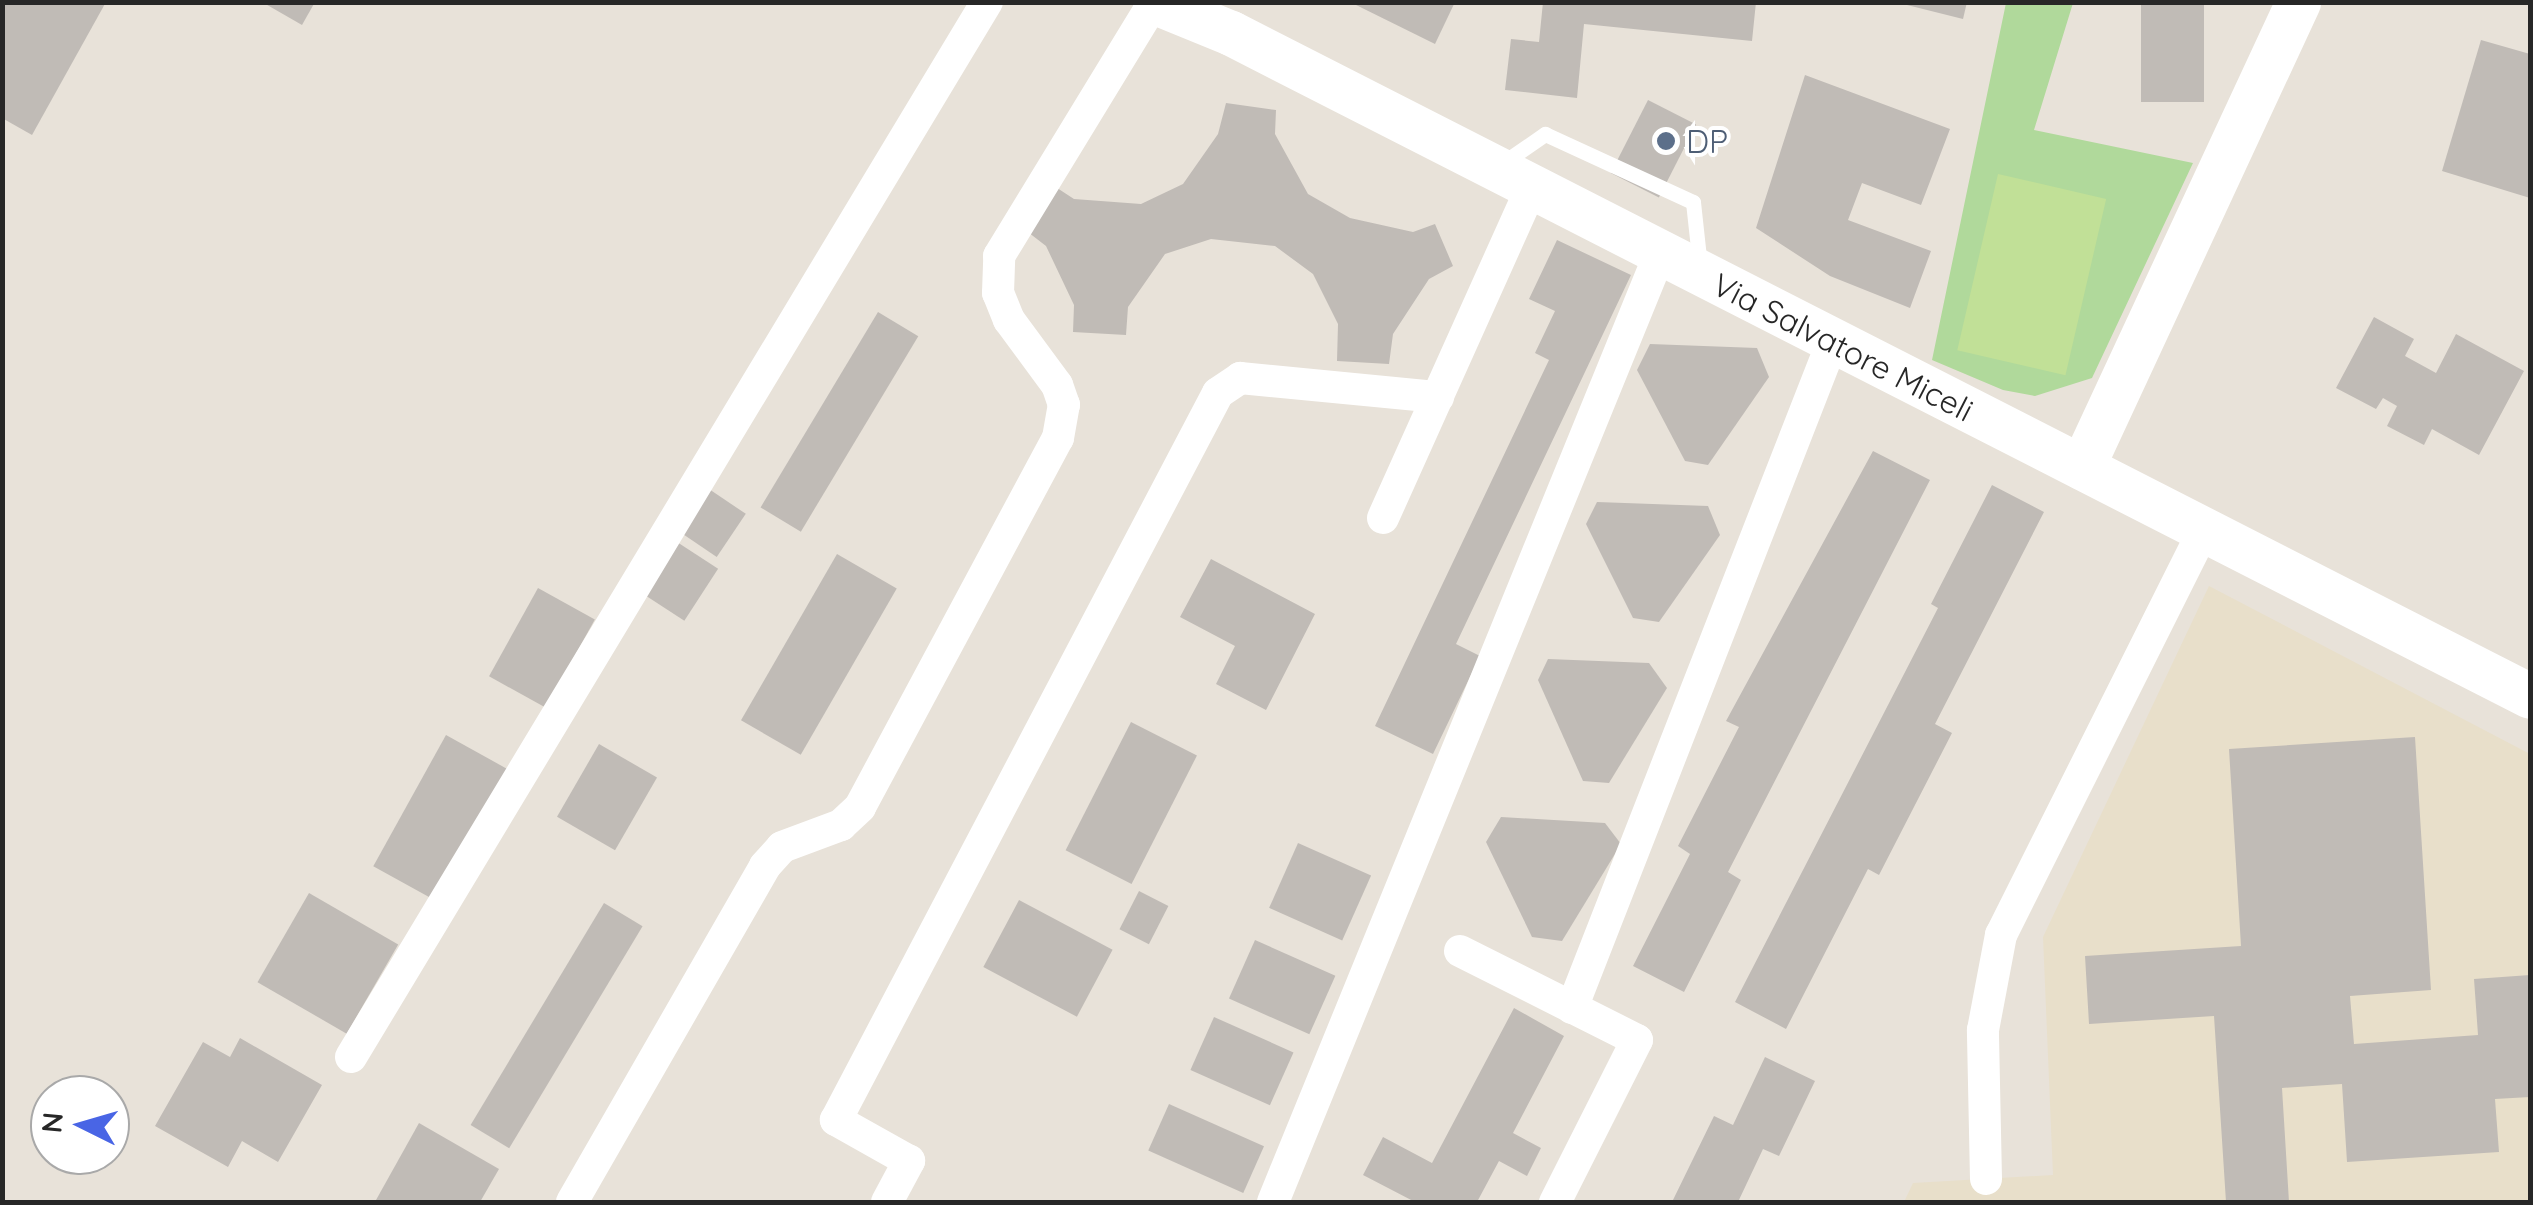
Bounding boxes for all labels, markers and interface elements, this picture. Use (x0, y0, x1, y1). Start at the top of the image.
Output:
place label: DP (1686, 122, 1728, 160)
marker: DP (1655, 130, 1677, 152)
street label: Via Salvatore Miceli (1706, 265, 1980, 429)
north arrow (30, 1075, 130, 1175)
text: N (33, 1111, 70, 1134)

